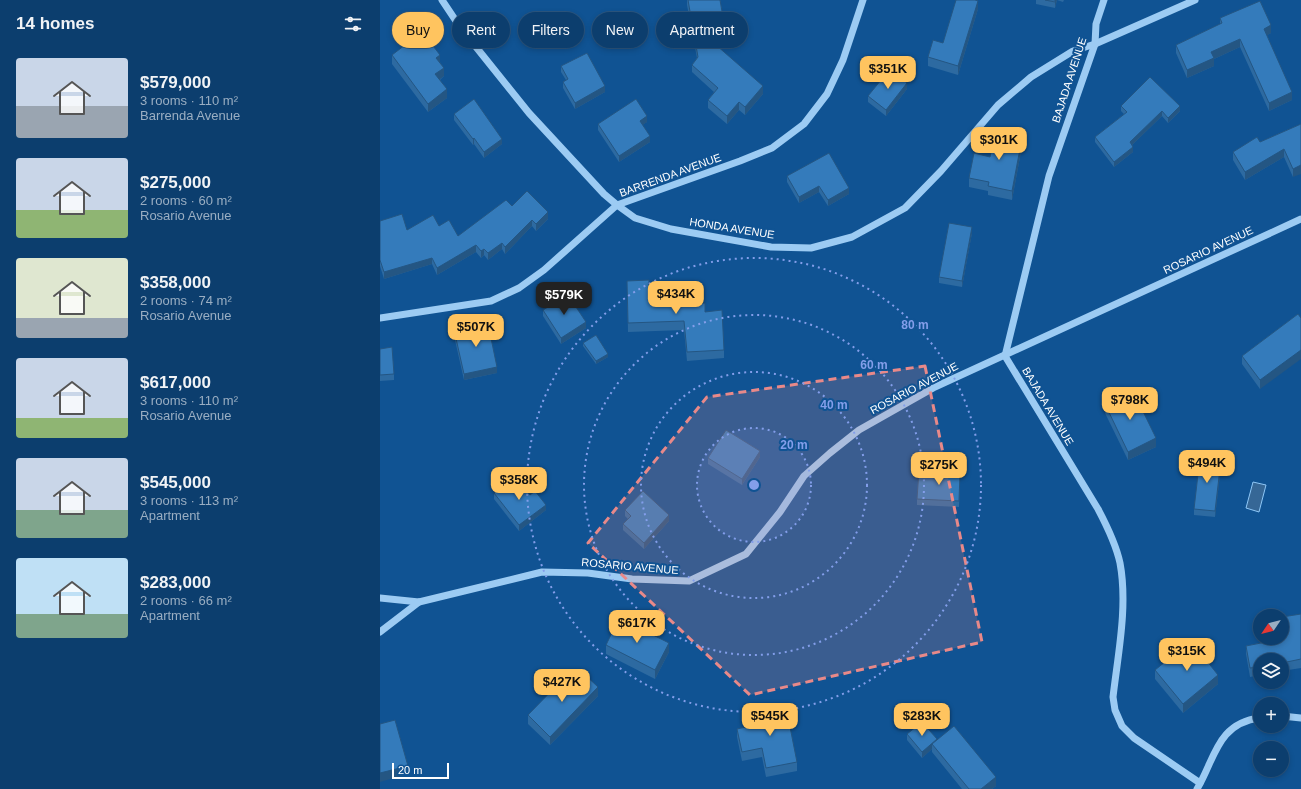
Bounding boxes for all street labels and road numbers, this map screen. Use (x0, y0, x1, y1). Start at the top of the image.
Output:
street label: BAJADA AVENUE (1050, 36, 1088, 124)
street label: BARRENDA AVENUE (617, 151, 723, 199)
street label: HONDA AVENUE (689, 215, 775, 241)
street label: ROSARIO AVENUE (1161, 224, 1255, 276)
street label: ROSARIO AVENUE (868, 360, 960, 416)
street label: BAJADA AVENUE (1020, 365, 1076, 447)
street label: ROSARIO AVENUE (581, 556, 679, 576)

